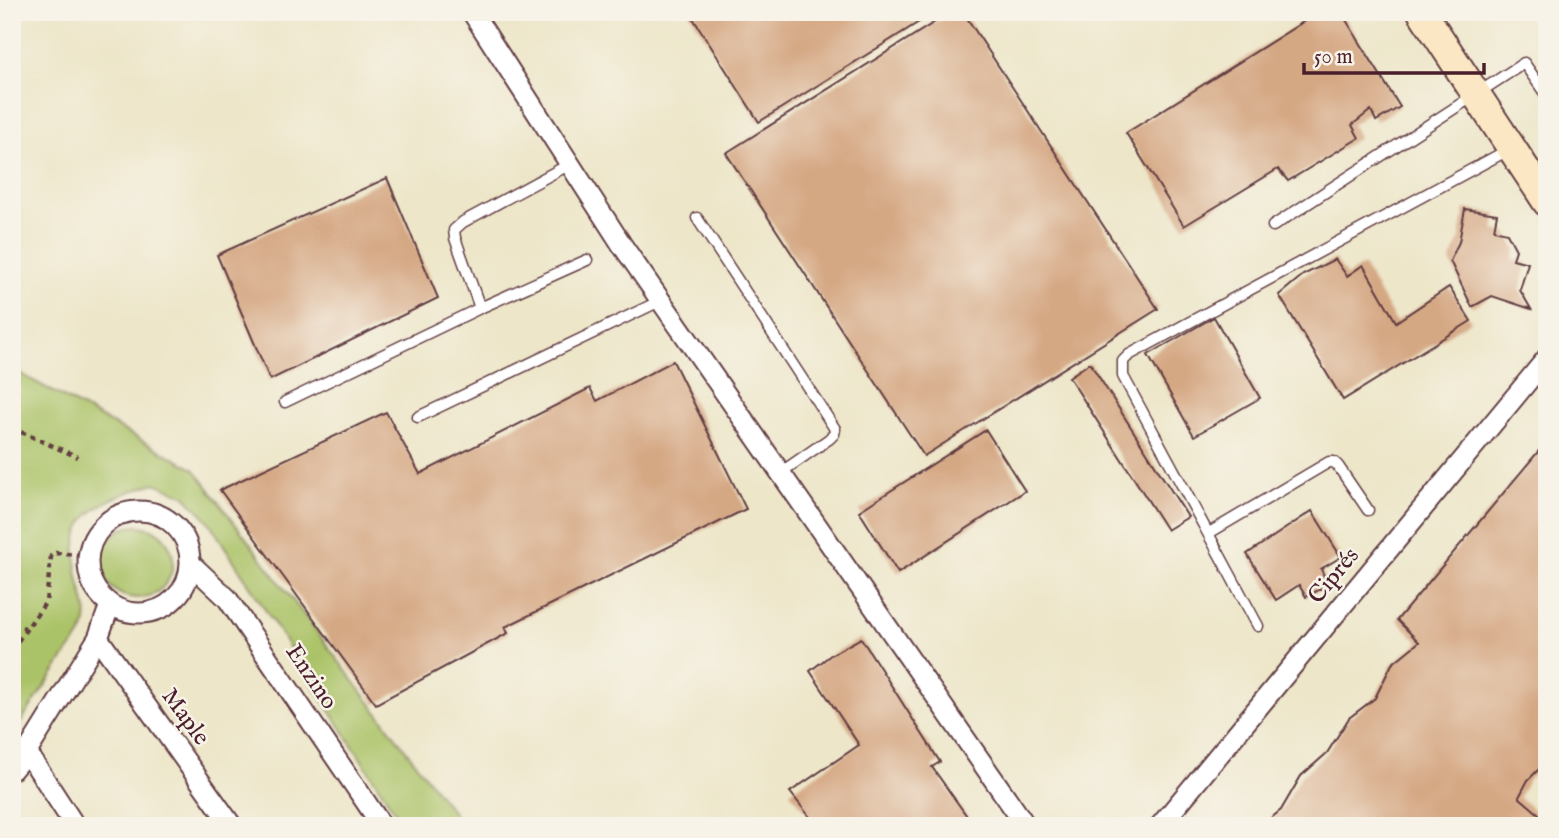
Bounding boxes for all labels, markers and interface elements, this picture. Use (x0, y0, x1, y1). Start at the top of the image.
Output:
scale bar (1304, 32, 1484, 76)
text: 50 m (1314, 44, 1353, 71)
street label: Ciprés (1301, 541, 1367, 611)
street label: Enzino (278, 638, 344, 716)
street label: Maple (154, 682, 216, 752)

